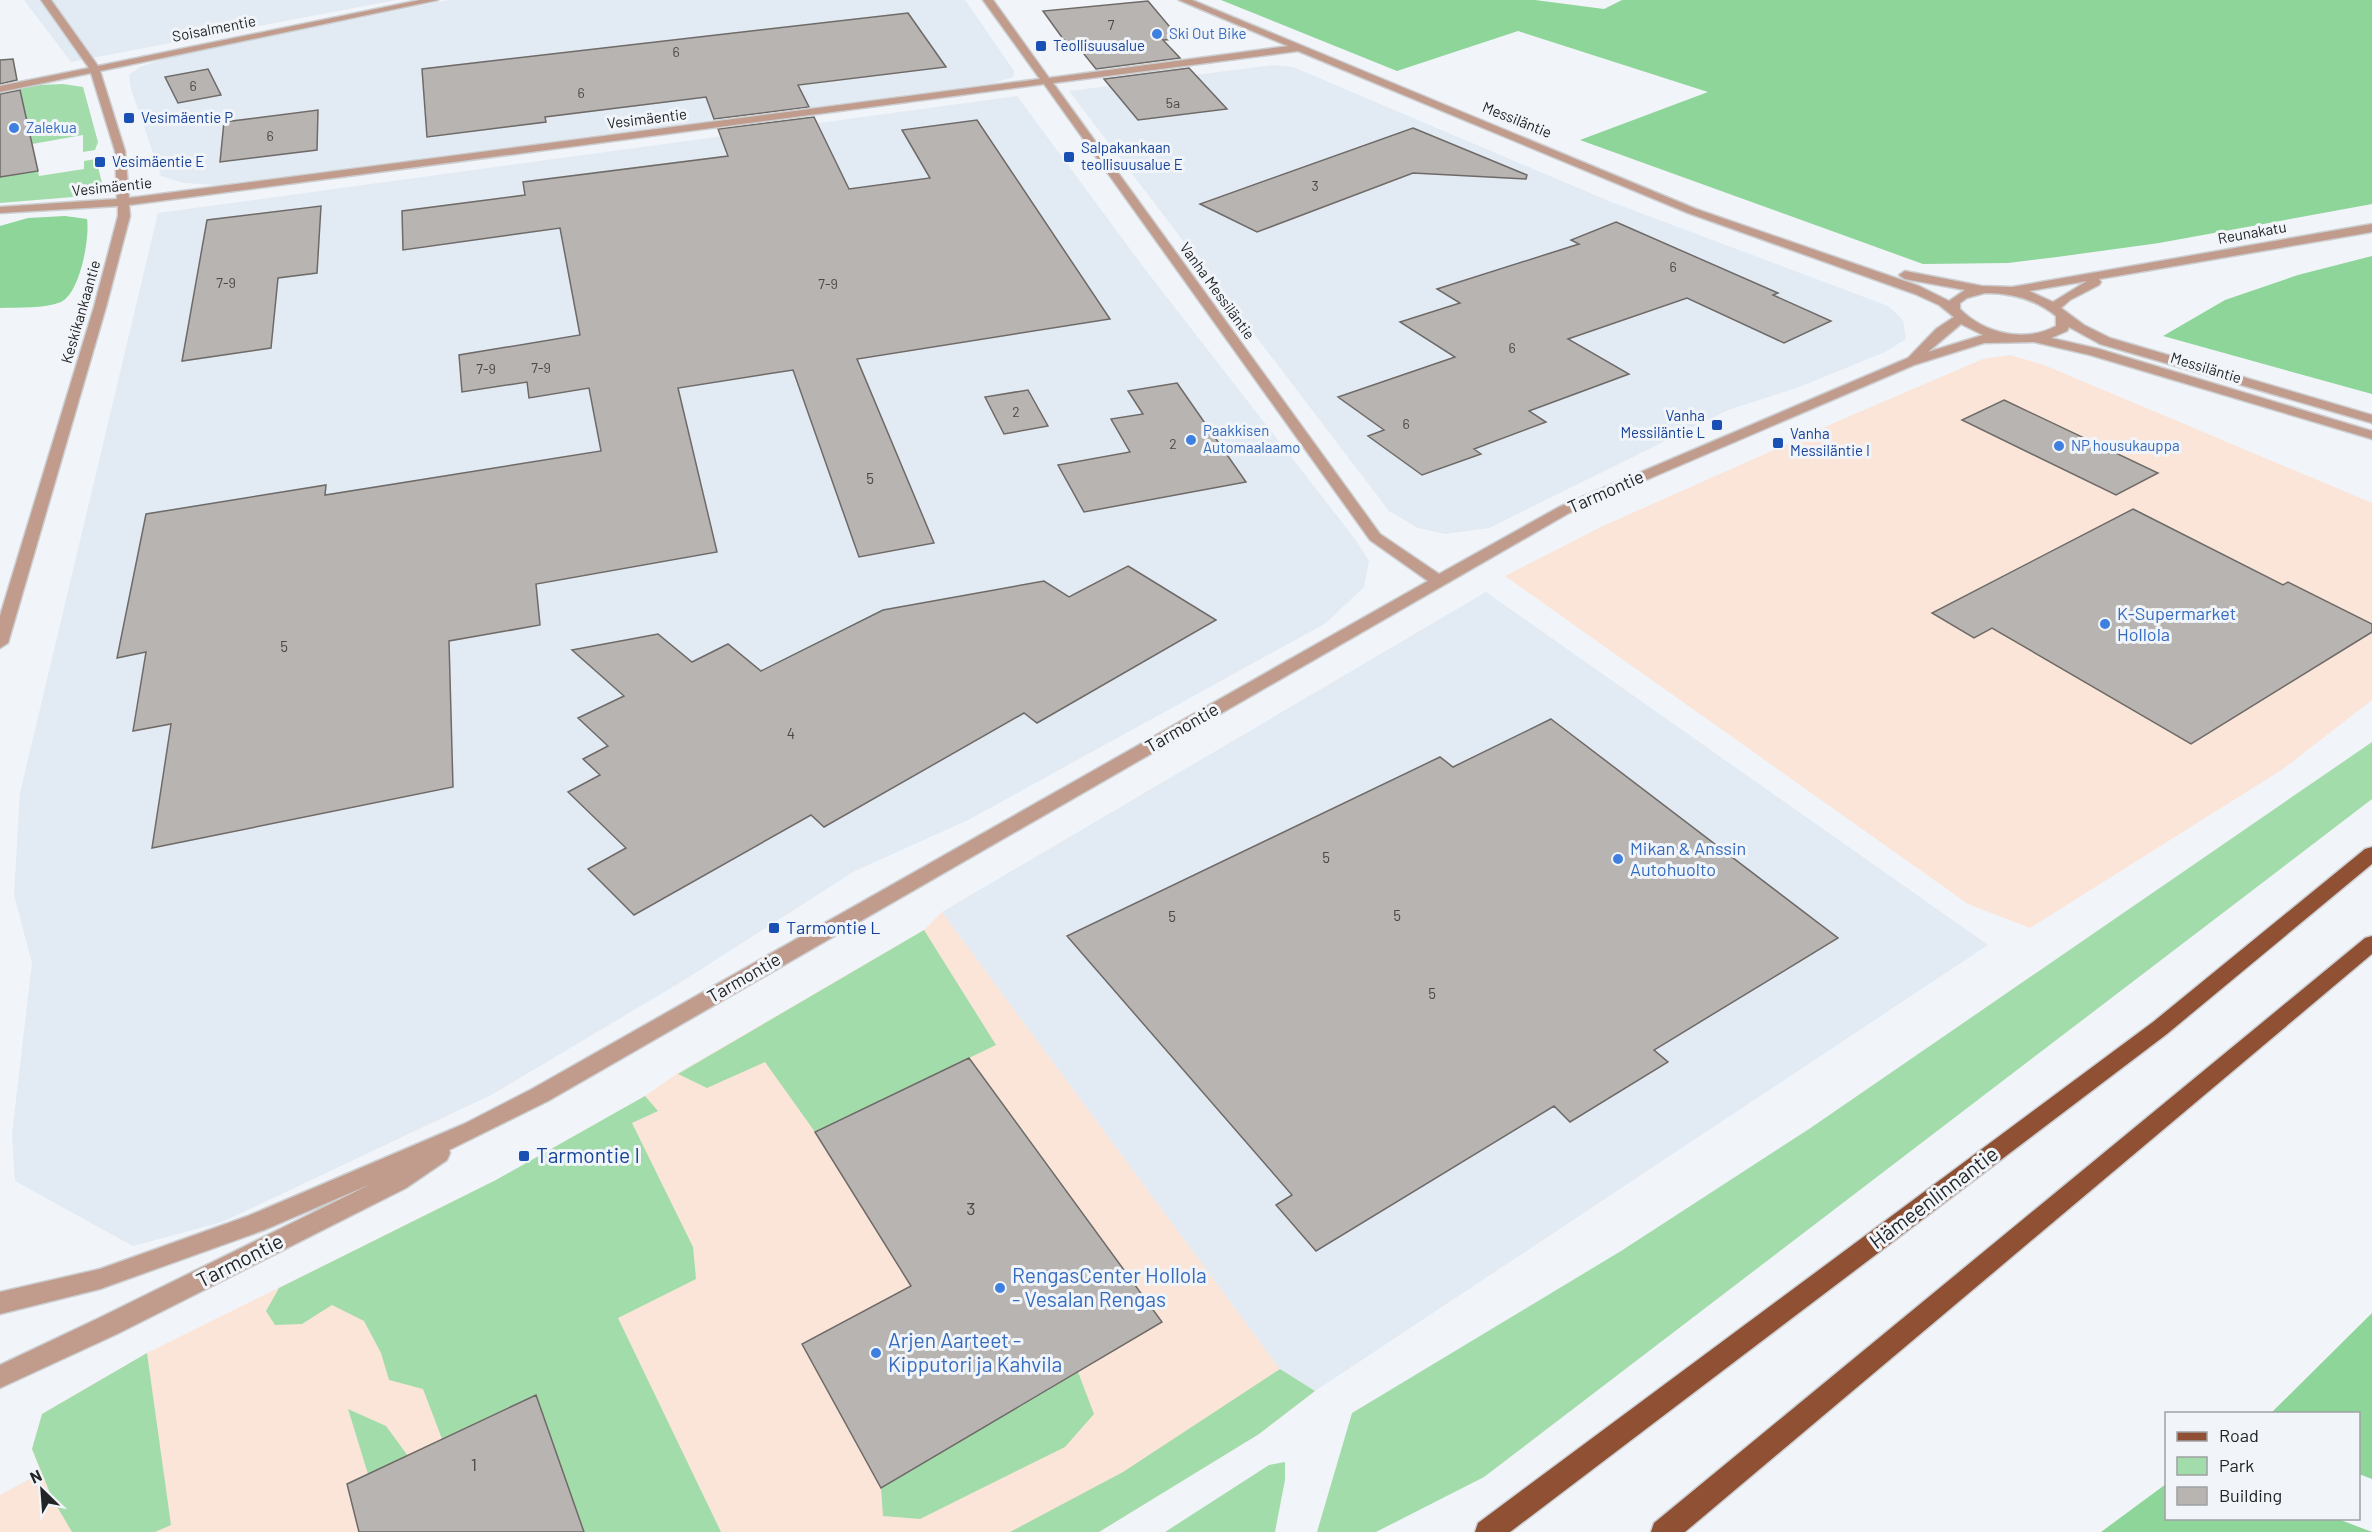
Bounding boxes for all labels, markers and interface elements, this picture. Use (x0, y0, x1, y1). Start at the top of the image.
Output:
street label: Soisalmentie (170, 11, 257, 45)
house number: 7 (1108, 16, 1115, 33)
place label: Ski Out Bike (1169, 24, 1246, 42)
marker: Ski Out Bike (1150, 27, 1164, 41)
place label: Teollisuusalue (1053, 36, 1145, 54)
marker: Teollisuusalue (1034, 39, 1048, 53)
house number: 6 (672, 43, 680, 60)
house number: 6 (189, 77, 197, 94)
house number: 6 (577, 84, 585, 101)
house number: 5a (1166, 94, 1180, 111)
street label: Messiläntie (1480, 97, 1555, 141)
street label: Vesimäentie (606, 104, 688, 132)
place label: Vesimäentie P (141, 108, 233, 126)
marker: Vesimäentie P (122, 111, 136, 125)
place label: Zalekua (26, 118, 77, 136)
marker: Zalekua (7, 121, 21, 135)
house number: 6 (266, 127, 274, 144)
place label: Salpakankaan teollisuusalue E (1081, 138, 1183, 173)
marker: Salpakankaan teollisuusalue E (1062, 150, 1076, 164)
place label: Vesimäentie E (112, 152, 204, 170)
marker: Vesimäentie E (93, 155, 107, 169)
street label: Vesimäentie (71, 173, 153, 199)
house number: 3 (1311, 177, 1319, 194)
street label: Reunakatu (2216, 217, 2288, 247)
street label: Vanha Messiläntie (1177, 238, 1259, 342)
street label: Keskikankaantie (57, 258, 103, 365)
house number: 6 (1669, 258, 1677, 275)
house number: 7-9 (216, 274, 236, 291)
house number: 7-9 (818, 275, 838, 292)
house number: 6 (1508, 339, 1516, 356)
street label: Messiläntie (2169, 348, 2244, 386)
house number: 7-9 (531, 359, 551, 376)
house number: 7-9 (476, 360, 496, 377)
house number: 2 (1012, 403, 1020, 420)
place label: Vanha Messiläntie L (1620, 406, 1705, 441)
house number: 6 (1402, 415, 1410, 432)
marker: Vanha Messiläntie L (1710, 418, 1724, 432)
place label: Paakkisen Automaalaamo (1203, 421, 1301, 456)
place label: Vanha Messiläntie I (1790, 424, 1870, 459)
marker: Paakkisen Automaalaamo (1184, 433, 1198, 447)
house number: 2 (1169, 435, 1177, 452)
marker: Vanha Messiläntie I (1771, 436, 1785, 450)
place label: NP housukauppa (2071, 436, 2180, 454)
marker: NP housukauppa (2052, 439, 2066, 453)
street label: Tarmontie (1564, 465, 1647, 518)
house number: 5 (866, 469, 874, 487)
place label: K-Supermarket Hollola (2117, 602, 2236, 645)
marker: K-Supermarket Hollola (2098, 617, 2112, 631)
house number: 5 (280, 637, 288, 655)
street label: Tarmontie (1141, 697, 1222, 757)
house number: 4 (787, 724, 795, 742)
place label: Mikan & Anssin Autohuolto (1630, 837, 1746, 880)
house number: 5 (1322, 848, 1330, 866)
marker: Mikan & Anssin Autohuolto (1611, 852, 1625, 866)
house number: 5 (1393, 906, 1401, 924)
house number: 5 (1168, 907, 1176, 925)
place label: Tarmontie L (786, 916, 881, 938)
marker: Tarmontie L (767, 921, 781, 935)
street label: Tarmontie (703, 947, 784, 1007)
house number: 5 (1428, 984, 1436, 1002)
street label: Hämeenlinnantie (1864, 1140, 2002, 1253)
place label: Tarmontie I (536, 1142, 640, 1167)
marker: Tarmontie I (517, 1149, 531, 1163)
house number: 3 (966, 1197, 976, 1219)
street label: Tarmontie (192, 1227, 287, 1292)
place label: RengasCenter Hollola - Vesalan Rengas (1012, 1262, 1207, 1311)
marker: RengasCenter Hollola - Vesalan Rengas (993, 1281, 1007, 1295)
place label: Arjen Aarteet - Kipputori ja Kahvila (888, 1327, 1062, 1376)
marker: Arjen Aarteet - Kipputori ja Kahvila (869, 1346, 883, 1360)
legend (2165, 1412, 2360, 1520)
text: Road (2219, 1424, 2259, 1446)
house number: 1 (471, 1453, 477, 1475)
text: Park (2219, 1454, 2254, 1476)
north arrow (12, 1460, 72, 1520)
text: N (27, 1465, 44, 1487)
text: Building (2219, 1484, 2282, 1506)

